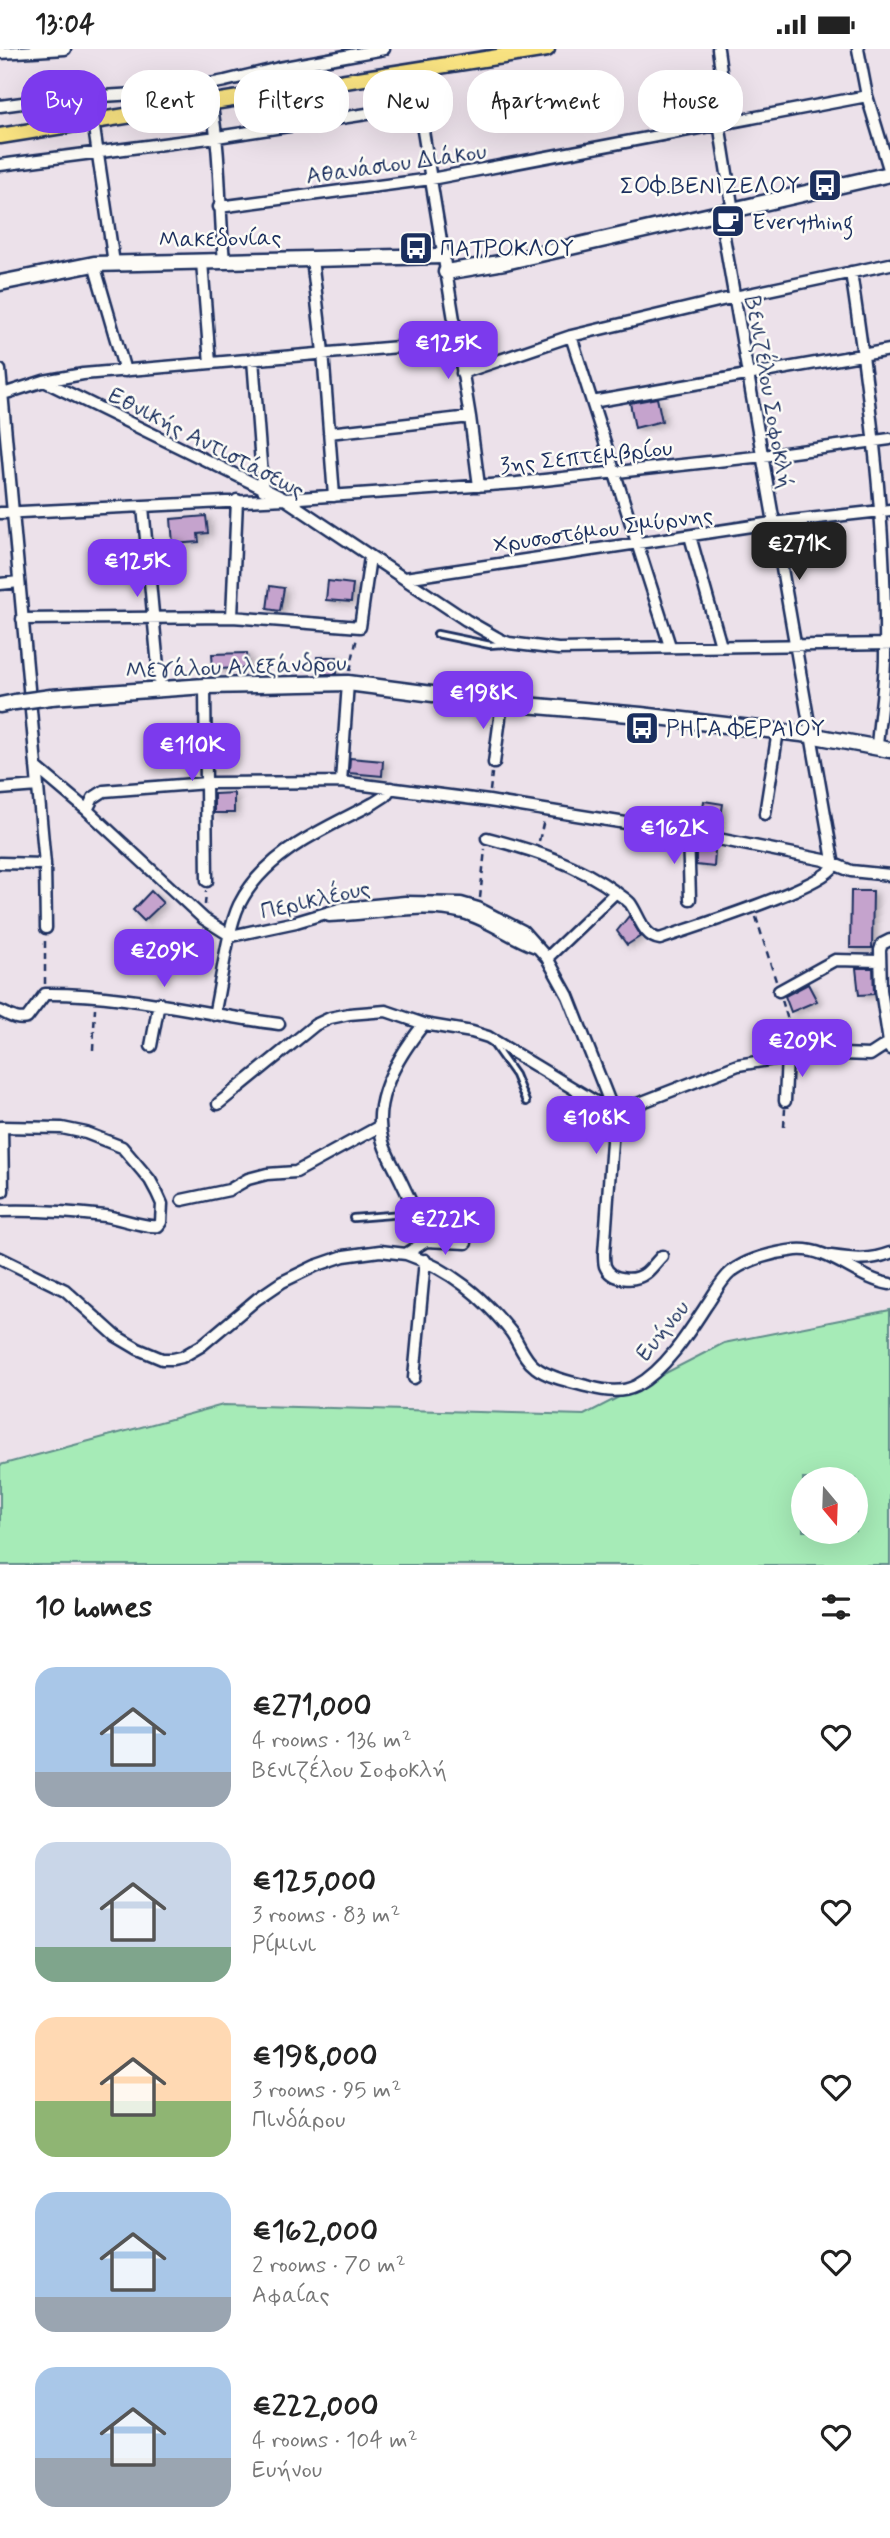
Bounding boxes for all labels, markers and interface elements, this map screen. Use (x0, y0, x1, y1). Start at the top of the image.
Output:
text: 13:04 (35, 8, 95, 42)
chip: Buy (21, 70, 107, 133)
chip: Rent (121, 70, 220, 133)
chip: Filters (234, 70, 349, 133)
chip: New (363, 70, 453, 133)
chip: Apartment (467, 70, 624, 133)
chip: House (638, 70, 743, 133)
street label: Αθανάσιου Διάκου (304, 137, 489, 193)
bus stop icon: ΣΟΦ.ΒΕΝΙΖΕΛΟΥ (806, 166, 844, 204)
place label: ΣΟΦ.ΒΕΝΙΖΕΛΟΥ (620, 172, 800, 202)
cafe icon: Everything (709, 202, 747, 240)
place label: Everything (752, 208, 854, 240)
street label: Μακεδονίας (158, 224, 282, 256)
bus stop icon: ΠΑΤΡΟΚΛΟΥ (397, 229, 435, 267)
place label: ΠΑΤΡΟΚΛΟΥ (440, 235, 574, 265)
street label: Βενιζέλου Σοφοκλή (736, 293, 802, 491)
pin: €125K (399, 321, 497, 381)
text: €125K (415, 329, 481, 359)
street label: Εθνικής Αντιστάσεως (103, 381, 309, 506)
street label: 3ης Σεπτεμβρίου (498, 434, 674, 482)
street label: Χρυσοστόμου Σμύρνης (492, 501, 715, 561)
pin: €271K (750, 523, 848, 582)
text: €271K (767, 530, 831, 560)
pin: €125K (88, 539, 186, 599)
text: €125K (104, 547, 170, 577)
street label: Μεγάλου Αλεξάνδρου (125, 649, 347, 687)
pin: €198K (434, 671, 532, 731)
text: €198K (449, 679, 517, 709)
bus stop icon: ΡΗΓΑ ΦΕΡΑΙΟΥ (623, 709, 661, 747)
place label: ΡΗΓΑ ΦΕΡΑΙΟΥ (666, 715, 825, 745)
pin: €110K (143, 723, 241, 783)
text: €110K (159, 731, 225, 761)
pin: €162K (625, 807, 723, 866)
text: €162K (640, 814, 708, 844)
street label: Περικλέους (257, 872, 373, 928)
pin: €209K (115, 929, 213, 989)
text: €209K (130, 937, 198, 967)
pin: €209K (753, 1019, 851, 1079)
text: €209K (768, 1027, 836, 1057)
pin: €108K (547, 1097, 645, 1156)
text: €108K (562, 1104, 630, 1134)
pin: €222K (396, 1197, 494, 1257)
text: €222K (411, 1205, 479, 1235)
street label: Ευήνου (630, 1295, 697, 1368)
north arrow (791, 1467, 868, 1543)
map controls (791, 1467, 868, 1544)
text: 10 homes (35, 1588, 152, 1627)
icon: filters (817, 1588, 855, 1626)
text: €271,000 (252, 1687, 372, 1726)
icon: home (91, 1695, 175, 1779)
icon: heart (817, 1718, 855, 1756)
text: 4 rooms · 136 m² (252, 1726, 412, 1756)
text: Βενιζέλου Σοφοκλή (252, 1756, 447, 1786)
text: €125,000 (252, 1862, 376, 1901)
icon: home (91, 1870, 175, 1954)
icon: heart (817, 1893, 855, 1931)
text: 3 rooms · 83 m² (252, 1901, 400, 1931)
text: Ρίμινι (252, 1931, 316, 1961)
text: €198,000 (252, 2037, 378, 2076)
icon: home (91, 2045, 175, 2129)
icon: heart (817, 2068, 855, 2106)
text: 3 rooms · 95 m² (252, 2076, 401, 2106)
text: Πινδάρου (252, 2106, 345, 2136)
text: €162,000 (252, 2212, 378, 2251)
icon: home (91, 2220, 175, 2304)
icon: heart (817, 2243, 855, 2281)
text: 2 rooms · 70 m² (252, 2251, 406, 2281)
text: Αφαίας (252, 2281, 330, 2311)
text: €222,000 (252, 2387, 379, 2426)
icon: home (91, 2395, 175, 2479)
icon: heart (817, 2418, 855, 2456)
text: 4 rooms · 104 m² (252, 2426, 418, 2456)
text: Ευήνου (252, 2456, 322, 2486)

